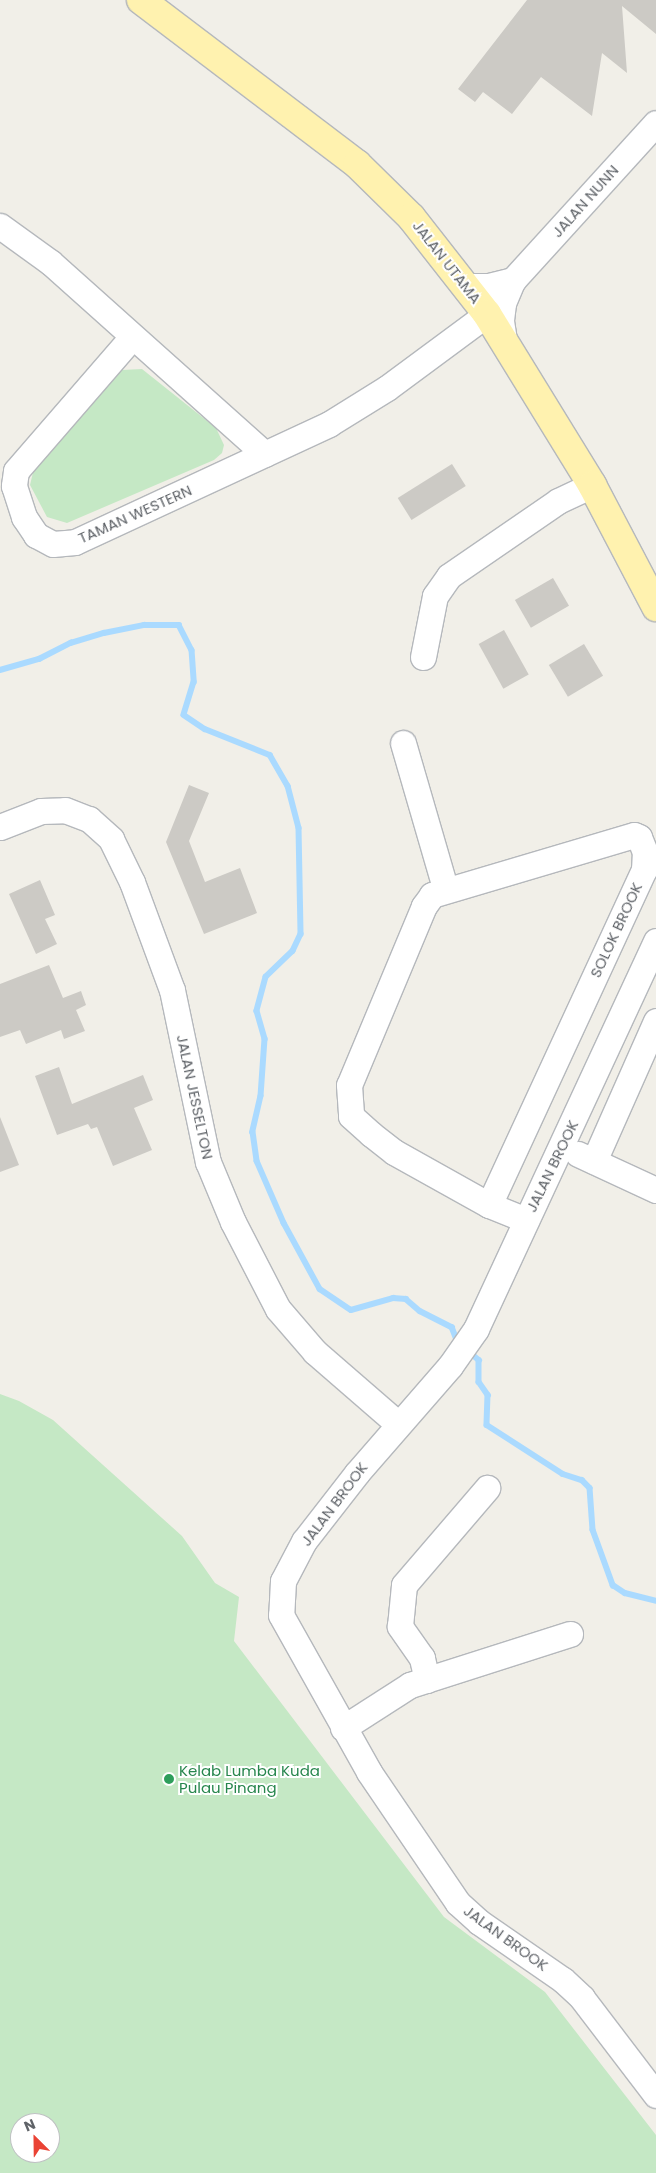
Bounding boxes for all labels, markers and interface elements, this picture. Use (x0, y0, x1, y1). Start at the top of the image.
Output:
street label: JALAN NUNN (548, 161, 622, 241)
street label: JALAN UTAMA (409, 217, 485, 307)
street label: TAMAN WESTERN (75, 481, 195, 547)
street label: SOLOK BROOK (586, 880, 646, 980)
street label: JALAN JESSELTON (173, 1033, 217, 1161)
street label: JALAN BROOK (522, 1117, 582, 1215)
street label: JALAN BROOK (297, 1459, 371, 1549)
place label: Kelab Lumba Kuda Pulau Pinang (179, 1761, 320, 1796)
marker: Kelab Lumba Kuda Pulau Pinang (163, 1773, 175, 1785)
street label: JALAN BROOK (460, 1901, 552, 1975)
north arrow (10, 2113, 60, 2163)
text: N (21, 2114, 38, 2136)

